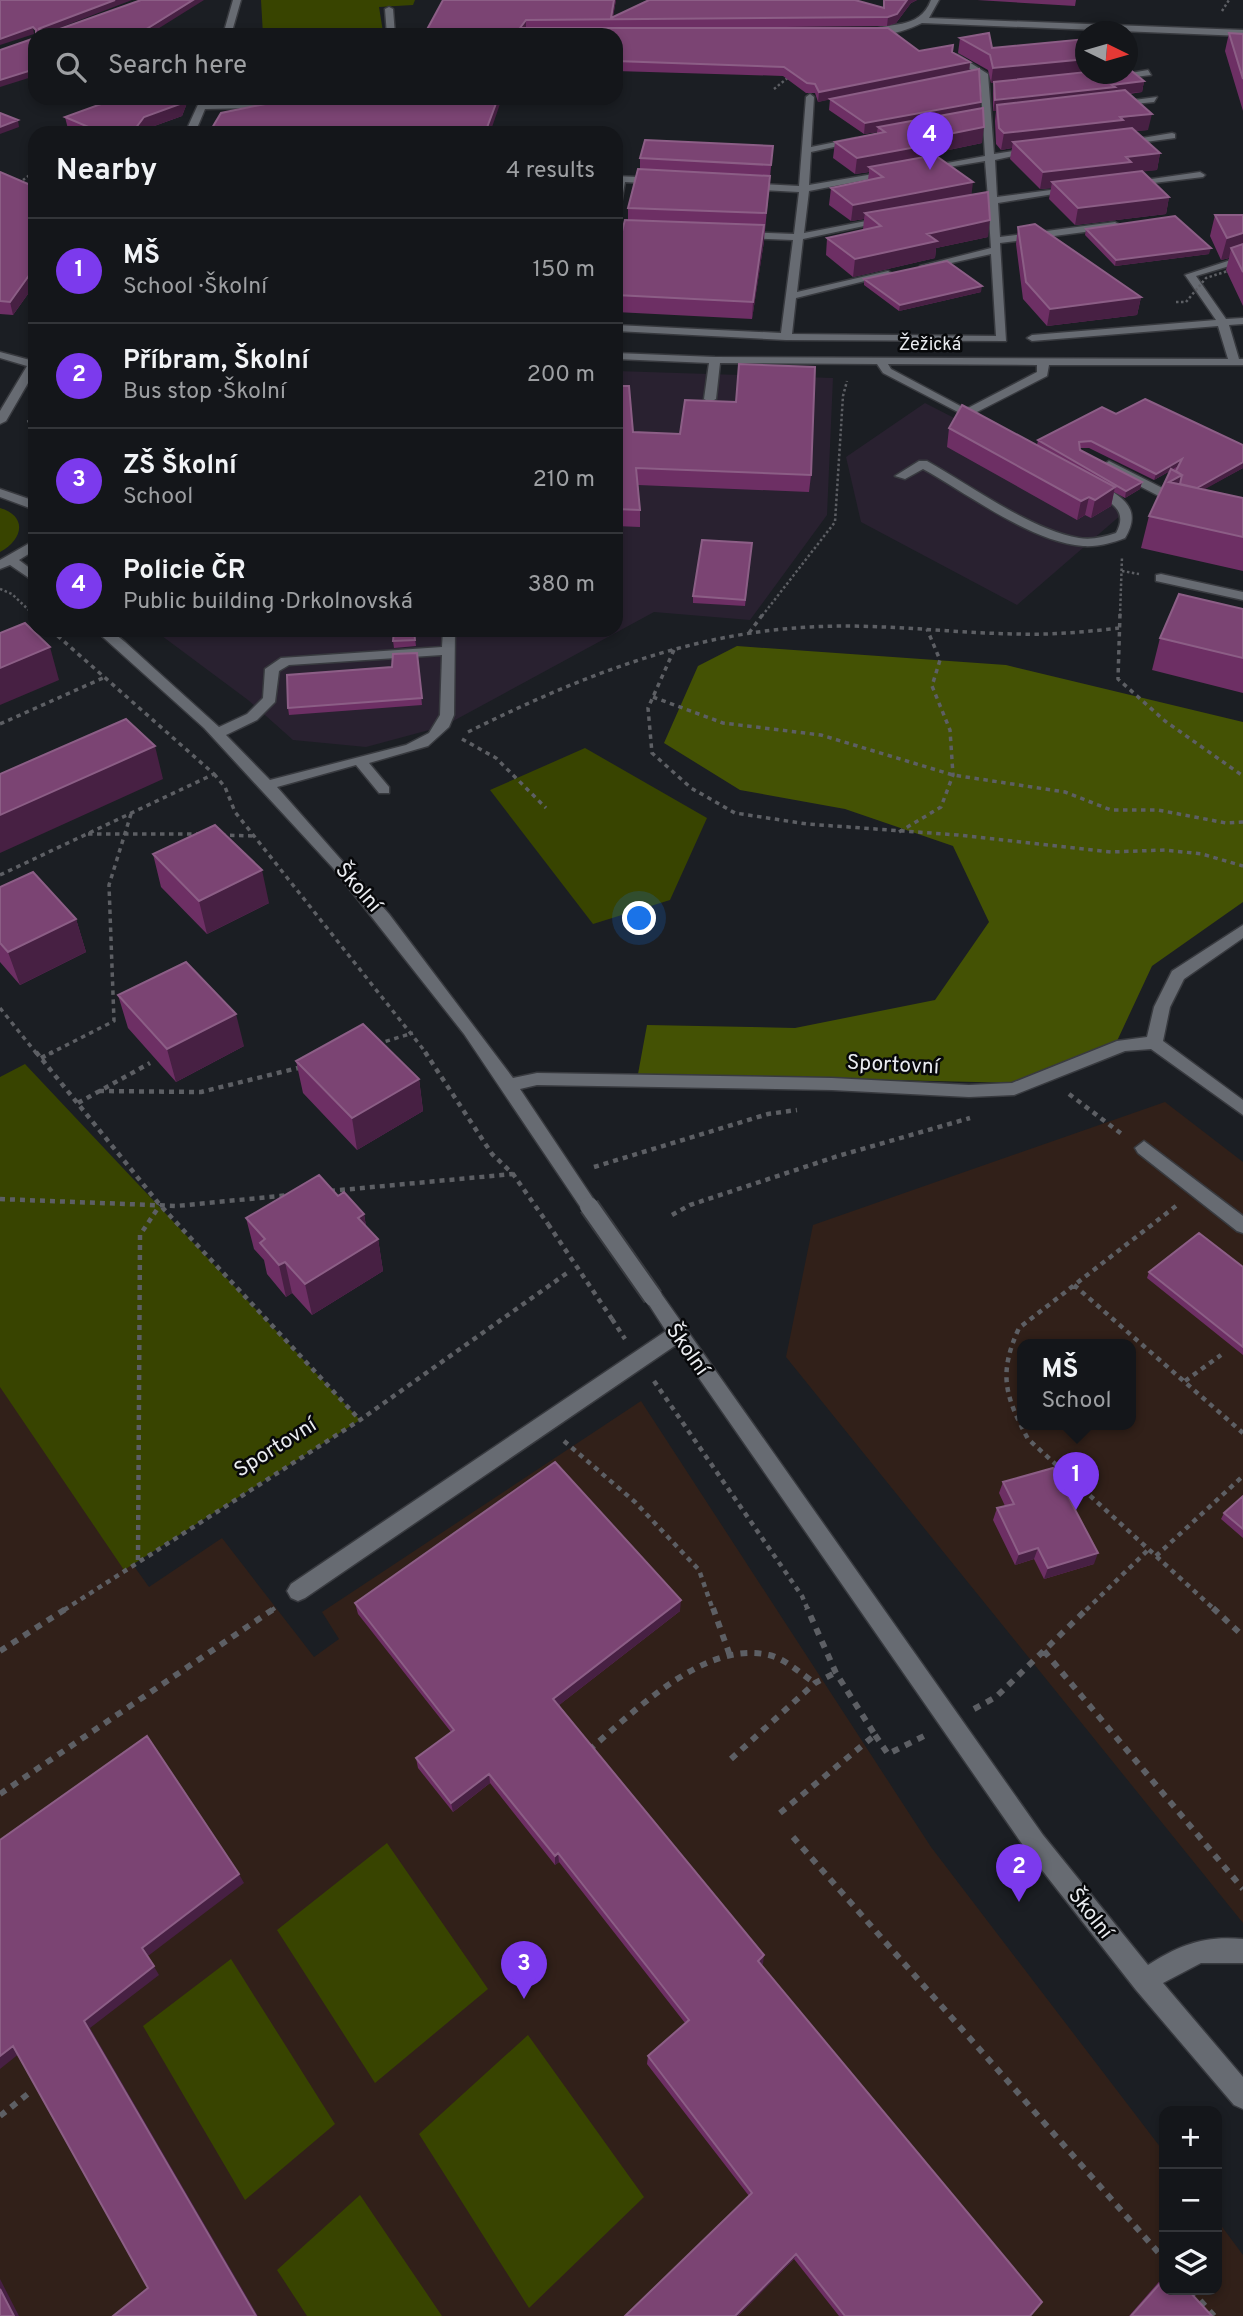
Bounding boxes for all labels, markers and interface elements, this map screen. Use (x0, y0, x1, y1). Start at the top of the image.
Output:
north arrow (1075, 21, 1138, 84)
search box (28, 28, 623, 105)
icon: search (52, 48, 90, 86)
text: Search here (108, 50, 247, 83)
pin: 4 (907, 112, 953, 170)
text: Nearby (56, 153, 157, 190)
text: 4 results (506, 157, 595, 186)
text: MŠ (123, 240, 160, 273)
text: 1 (74, 256, 84, 285)
text: 150 m (533, 256, 595, 285)
text: School · Školní (123, 273, 267, 302)
street label: Žežická (899, 332, 961, 357)
text: Příbram, Školní (123, 345, 309, 378)
text: 2 (72, 361, 86, 390)
text: 200 m (527, 361, 595, 390)
text: Bus stop · Školní (123, 378, 286, 407)
text: ZŠ Školní (123, 450, 237, 483)
text: 3 (72, 466, 86, 495)
text: 210 m (533, 466, 595, 495)
text: School (123, 483, 193, 512)
text: Policie ČR (123, 555, 246, 588)
text: 4 (72, 571, 86, 600)
text: 380 m (528, 571, 595, 600)
text: Public building · Drkolnovská (123, 588, 413, 617)
street label: Školní (329, 857, 389, 920)
your location (622, 901, 656, 935)
street label: Sportovní (846, 1050, 941, 1081)
street label: Školní (659, 1318, 716, 1383)
popup (1017, 1339, 1136, 1430)
text: MŠ (1041, 1354, 1078, 1387)
text: School (1041, 1387, 1112, 1416)
street label: Sportovní (229, 1411, 324, 1484)
pin: 1 (1053, 1452, 1099, 1510)
pin: 2 (996, 1844, 1042, 1902)
street label: Školní (1061, 1882, 1120, 1946)
pin: 3 (501, 1941, 547, 1999)
map controls (1159, 2106, 1222, 2295)
button: + (1159, 2106, 1222, 2169)
button: − (1159, 2169, 1222, 2232)
button: layers (1159, 2232, 1222, 2295)

